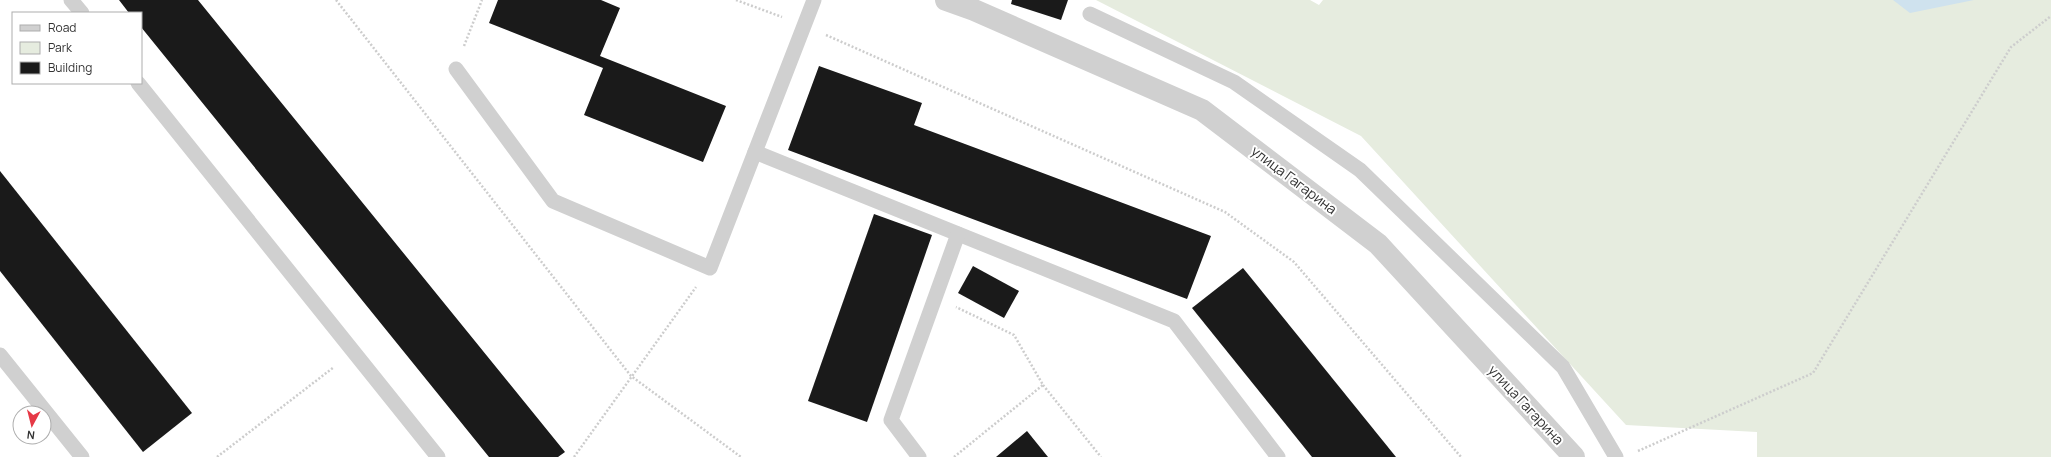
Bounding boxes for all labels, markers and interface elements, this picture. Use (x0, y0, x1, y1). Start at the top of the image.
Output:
legend (12, 12, 142, 84)
text: Road (48, 19, 76, 36)
text: Park (48, 39, 73, 56)
text: Building (48, 59, 92, 76)
street label: улица Гагарина (1247, 141, 1341, 218)
street label: улица Гагарина (1484, 361, 1568, 449)
north arrow (12, 405, 52, 445)
text: N (26, 427, 36, 443)

